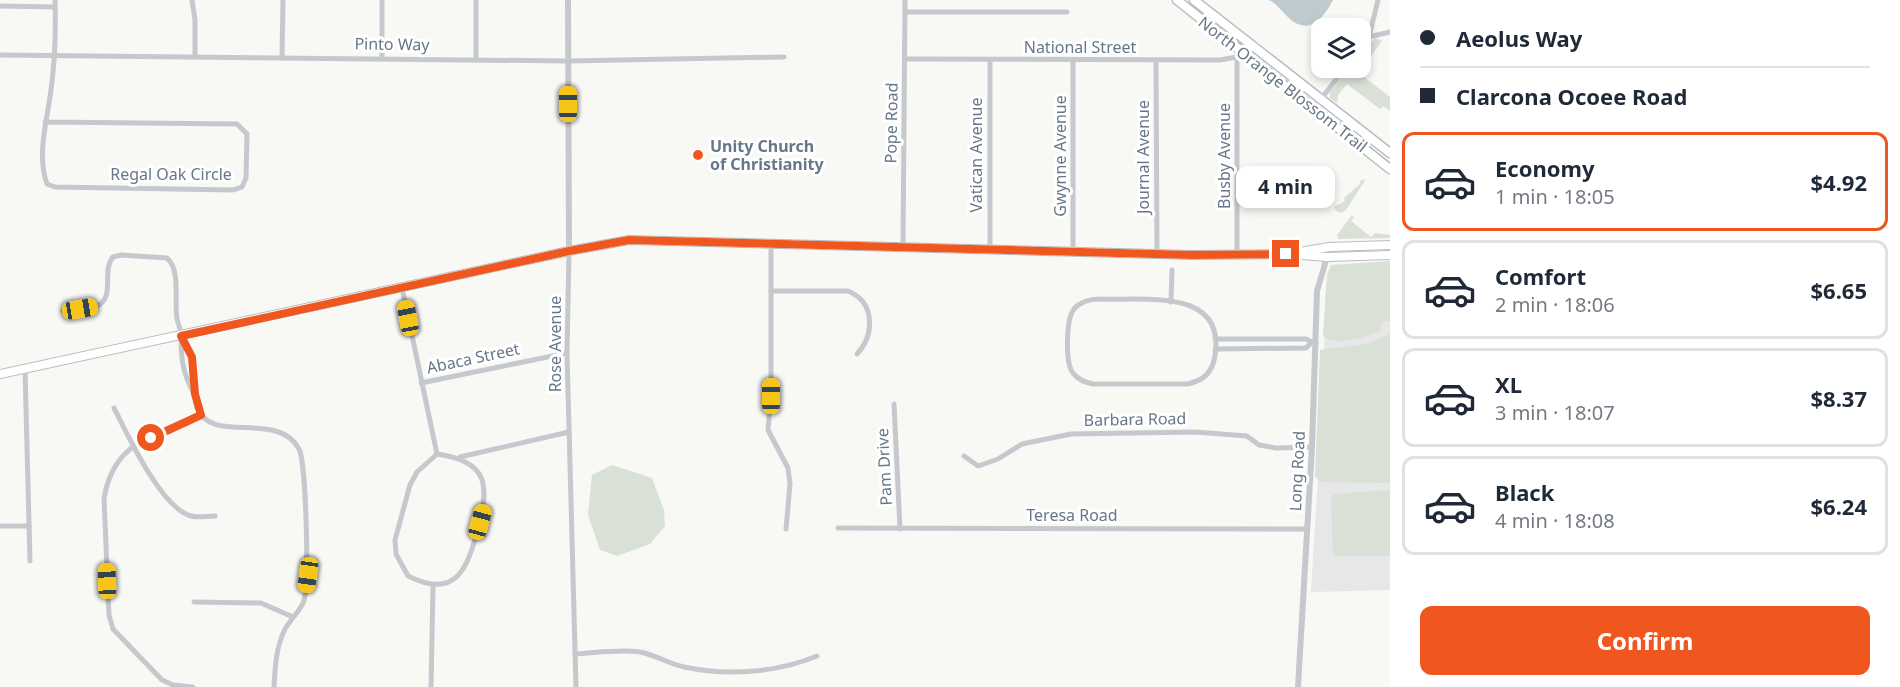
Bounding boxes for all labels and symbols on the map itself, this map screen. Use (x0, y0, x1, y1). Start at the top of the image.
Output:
street label: North Orange Blossom Trail (1194, 11, 1372, 157)
street label: Pinto Way (354, 32, 431, 56)
street label: National Street (1024, 36, 1136, 58)
street label: Pope Road (879, 82, 903, 164)
car (559, 86, 577, 122)
street label: Gwynne Avenue (1049, 95, 1071, 217)
street label: Vatican Avenue (965, 97, 987, 213)
street label: Journal Avenue (1132, 100, 1154, 216)
street label: Busby Avenue (1213, 103, 1235, 209)
place label: Unity Church of Christianity (710, 135, 824, 175)
marker: Unity Church of Christianity (691, 148, 705, 162)
street label: Regal Oak Circle (110, 163, 232, 185)
callout: 4 min (1236, 167, 1336, 209)
route end (1272, 240, 1299, 267)
street label: Rose Avenue (544, 296, 566, 392)
car (61, 297, 99, 321)
car (396, 299, 420, 337)
street label: Abaca Street (424, 337, 522, 379)
car (762, 378, 780, 414)
street label: Barbara Road (1083, 407, 1187, 431)
route start (137, 424, 164, 451)
street label: Pam Drive (871, 428, 897, 506)
street label: Long Road (1284, 430, 1310, 512)
car (467, 502, 493, 542)
street label: Teresa Road (1026, 504, 1118, 526)
car (297, 556, 319, 594)
car (97, 563, 117, 599)

